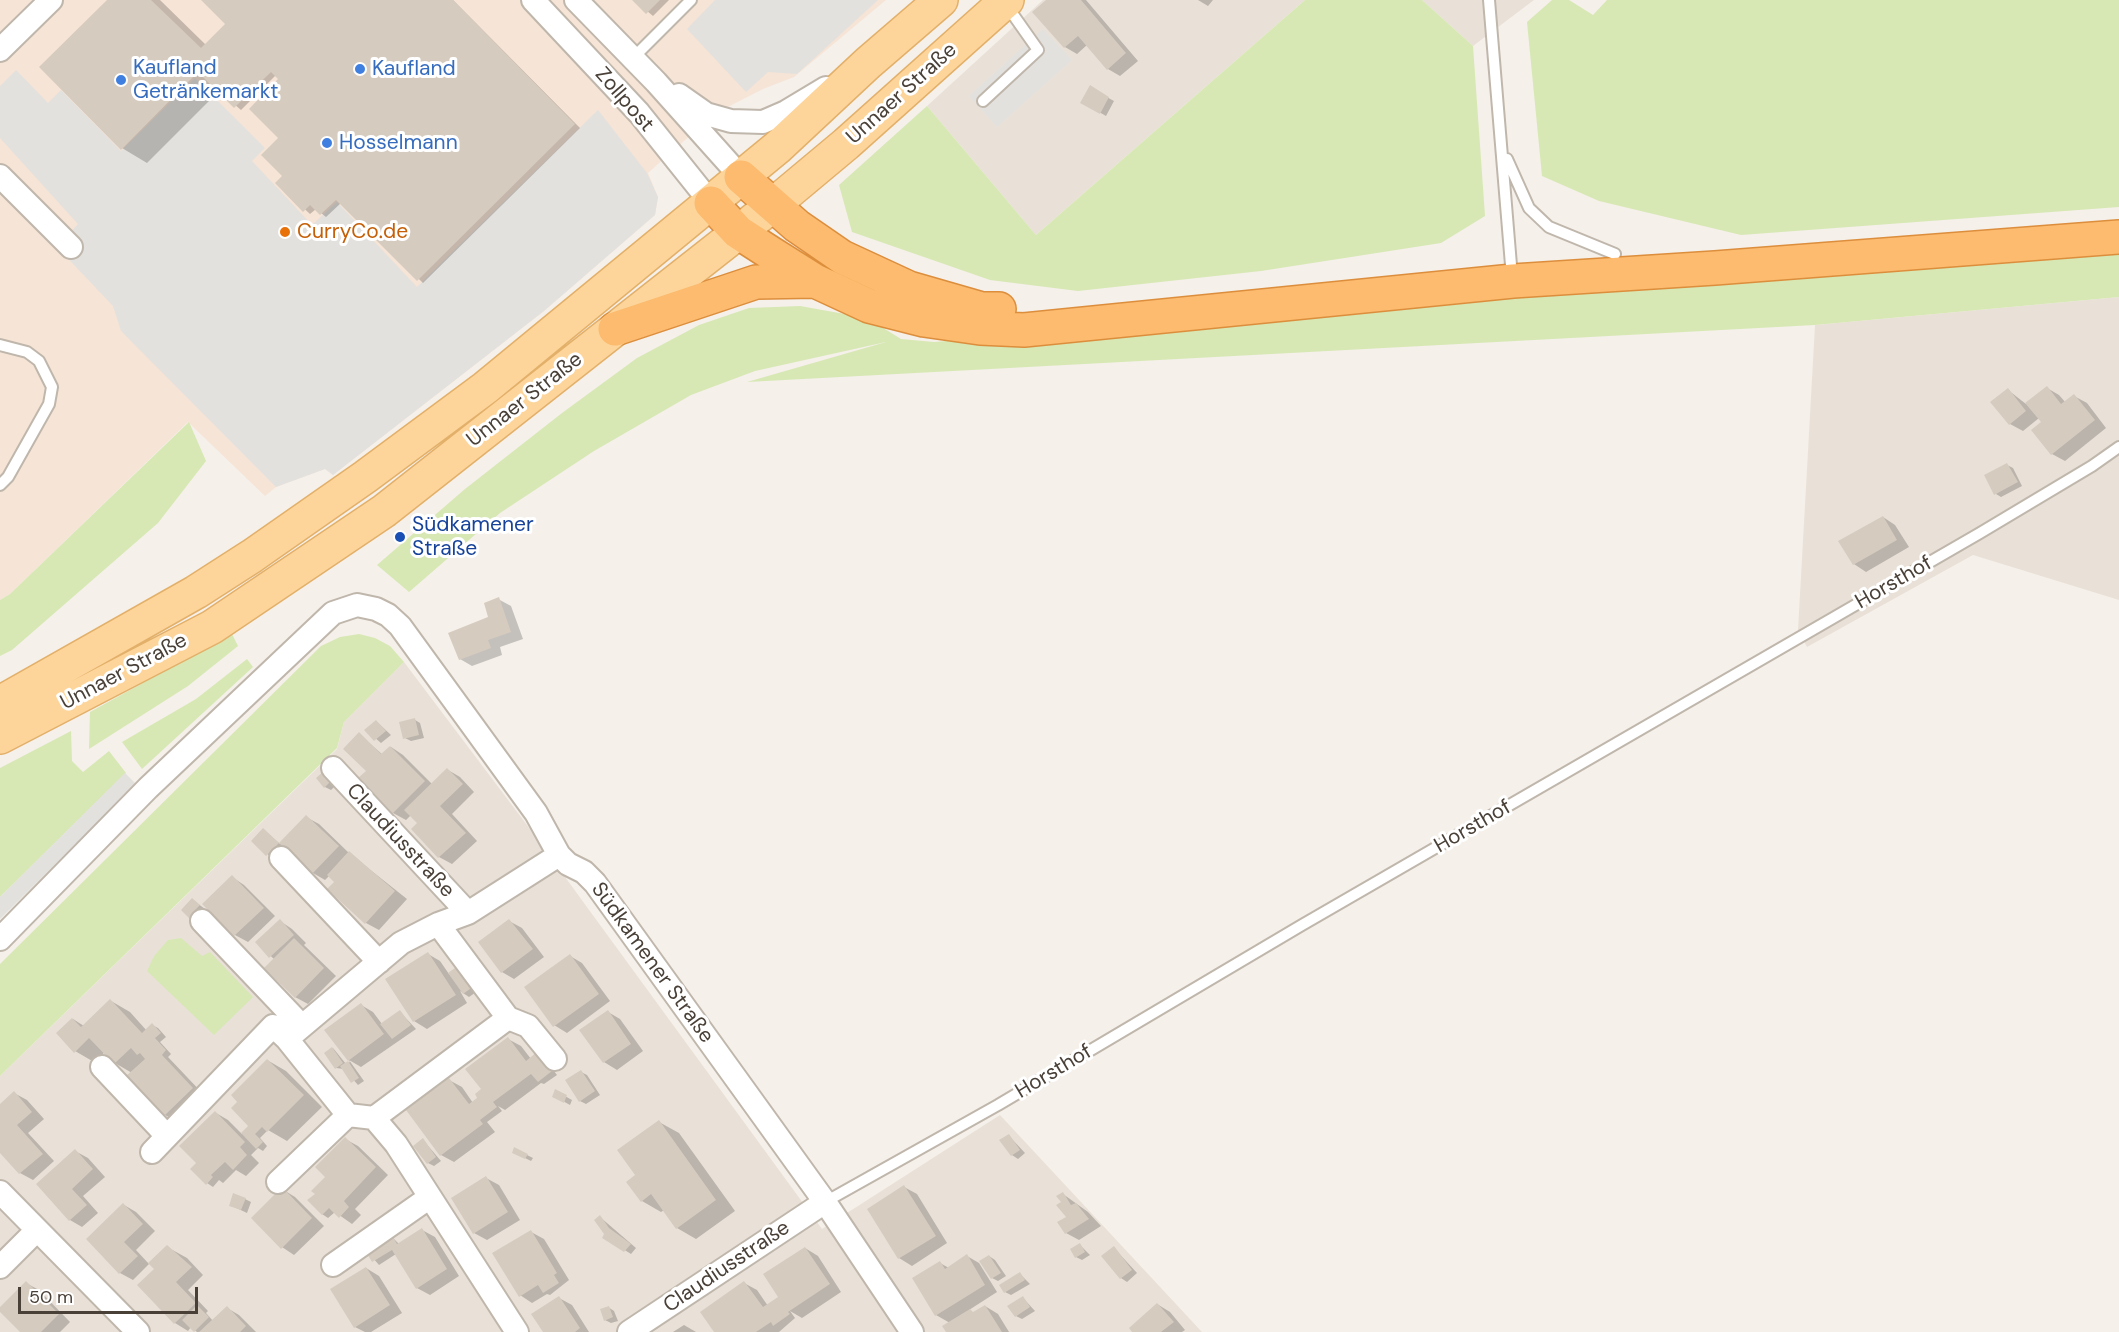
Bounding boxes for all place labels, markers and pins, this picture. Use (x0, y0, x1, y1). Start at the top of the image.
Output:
place label: Kaufland Getränkemarkt (133, 55, 278, 105)
place label: Kaufland (372, 56, 456, 82)
marker: Kaufland (353, 62, 367, 76)
marker: Kaufland Getränkemarkt (114, 73, 128, 87)
place label: Hosselmann (339, 130, 458, 156)
marker: Hosselmann (320, 136, 334, 150)
place label: CurryCo.de (297, 219, 408, 245)
marker: CurryCo.de (278, 225, 292, 239)
place label: Südkamener Straße (412, 512, 534, 562)
marker: Südkamener Straße (393, 530, 407, 544)

